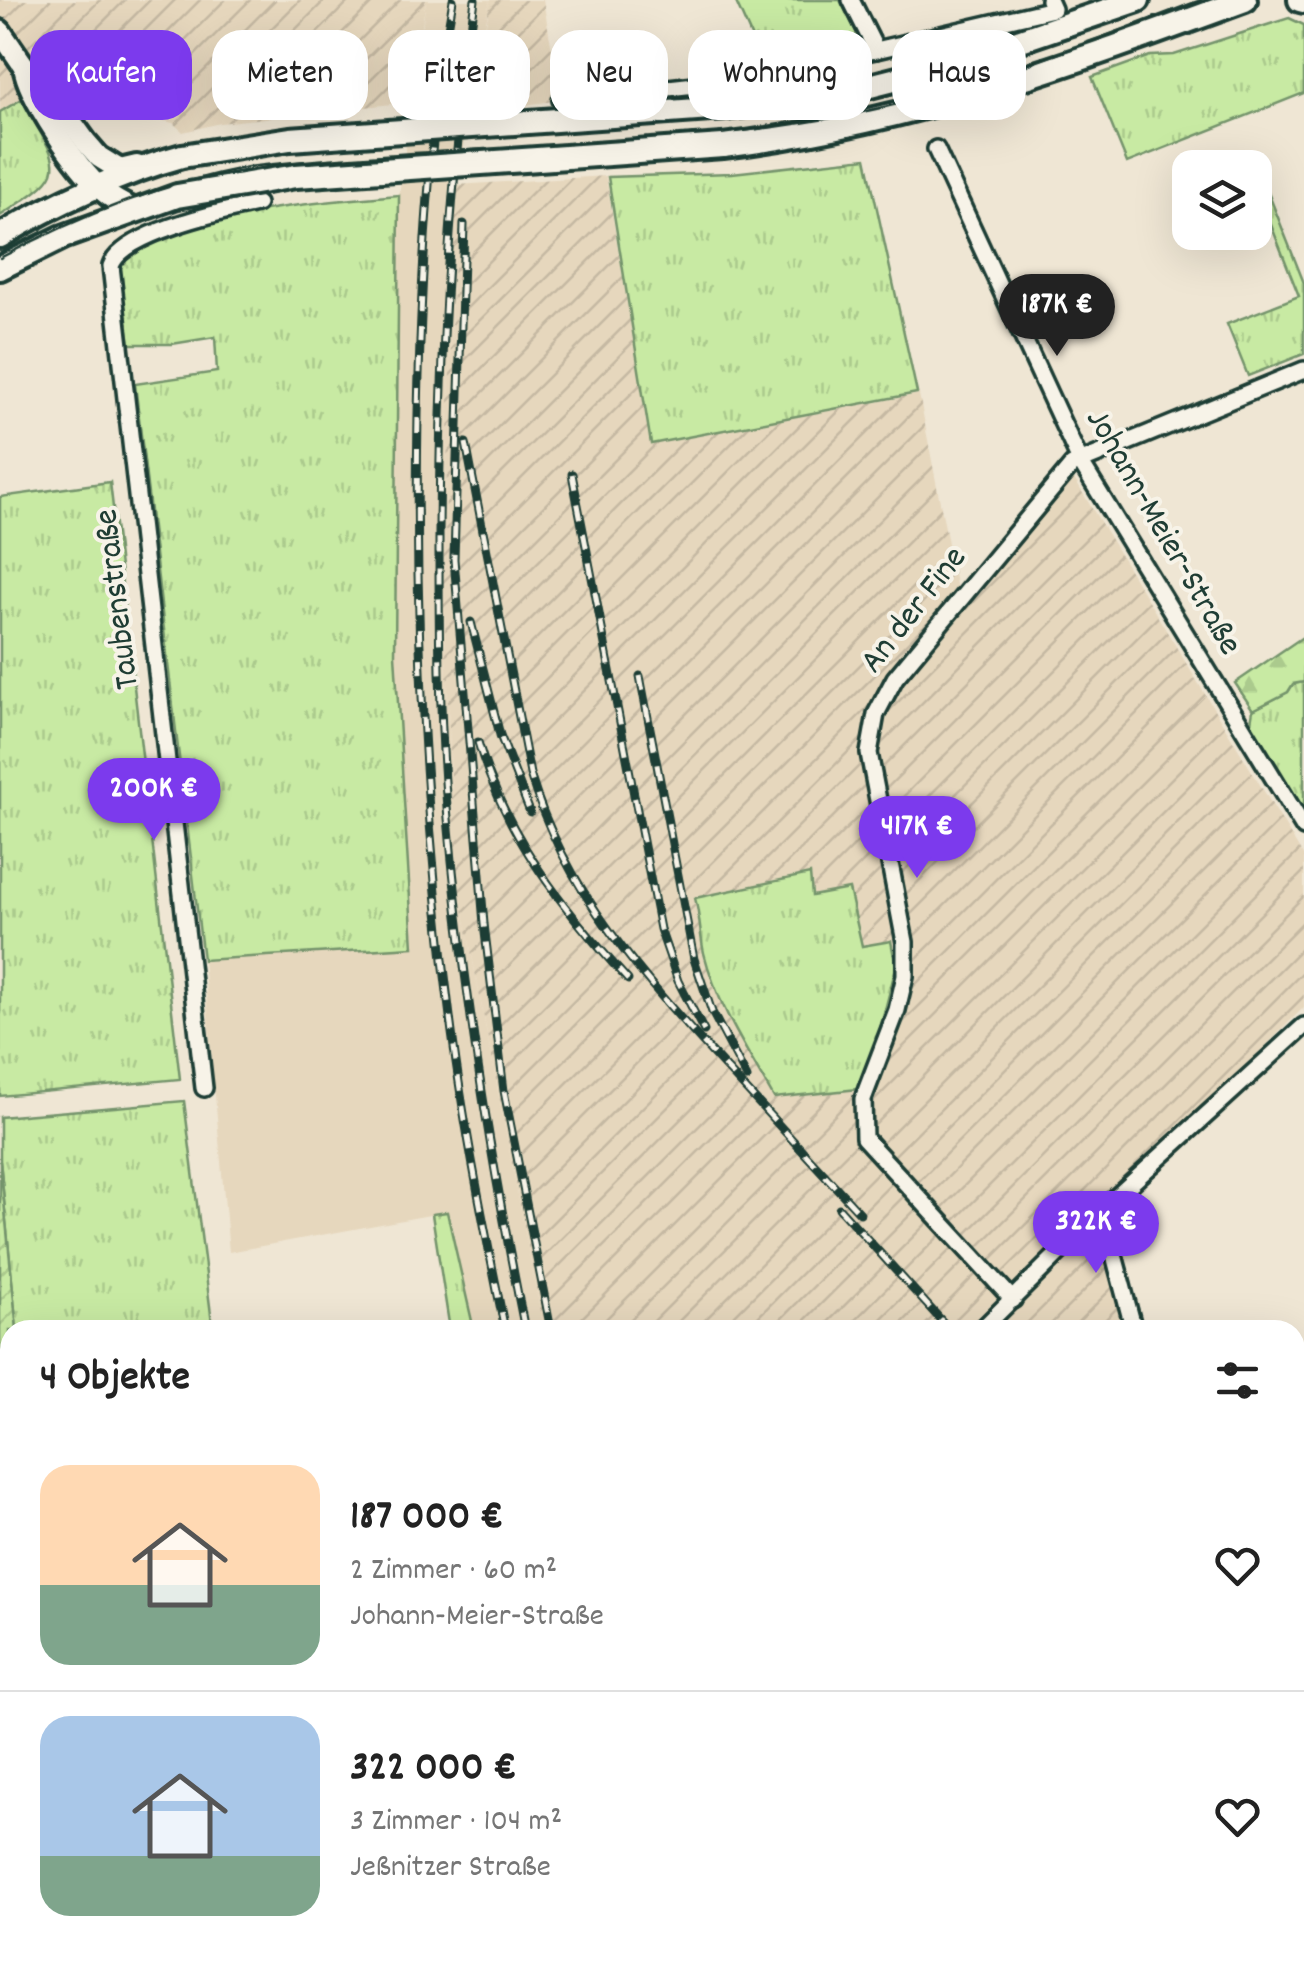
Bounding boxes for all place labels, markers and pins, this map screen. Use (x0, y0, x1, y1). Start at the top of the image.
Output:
pin: 187K € (976, 274, 1138, 359)
pin: 200K € (73, 758, 235, 843)
pin: 417K € (836, 796, 998, 881)
pin: 322K € (1015, 1191, 1177, 1276)

